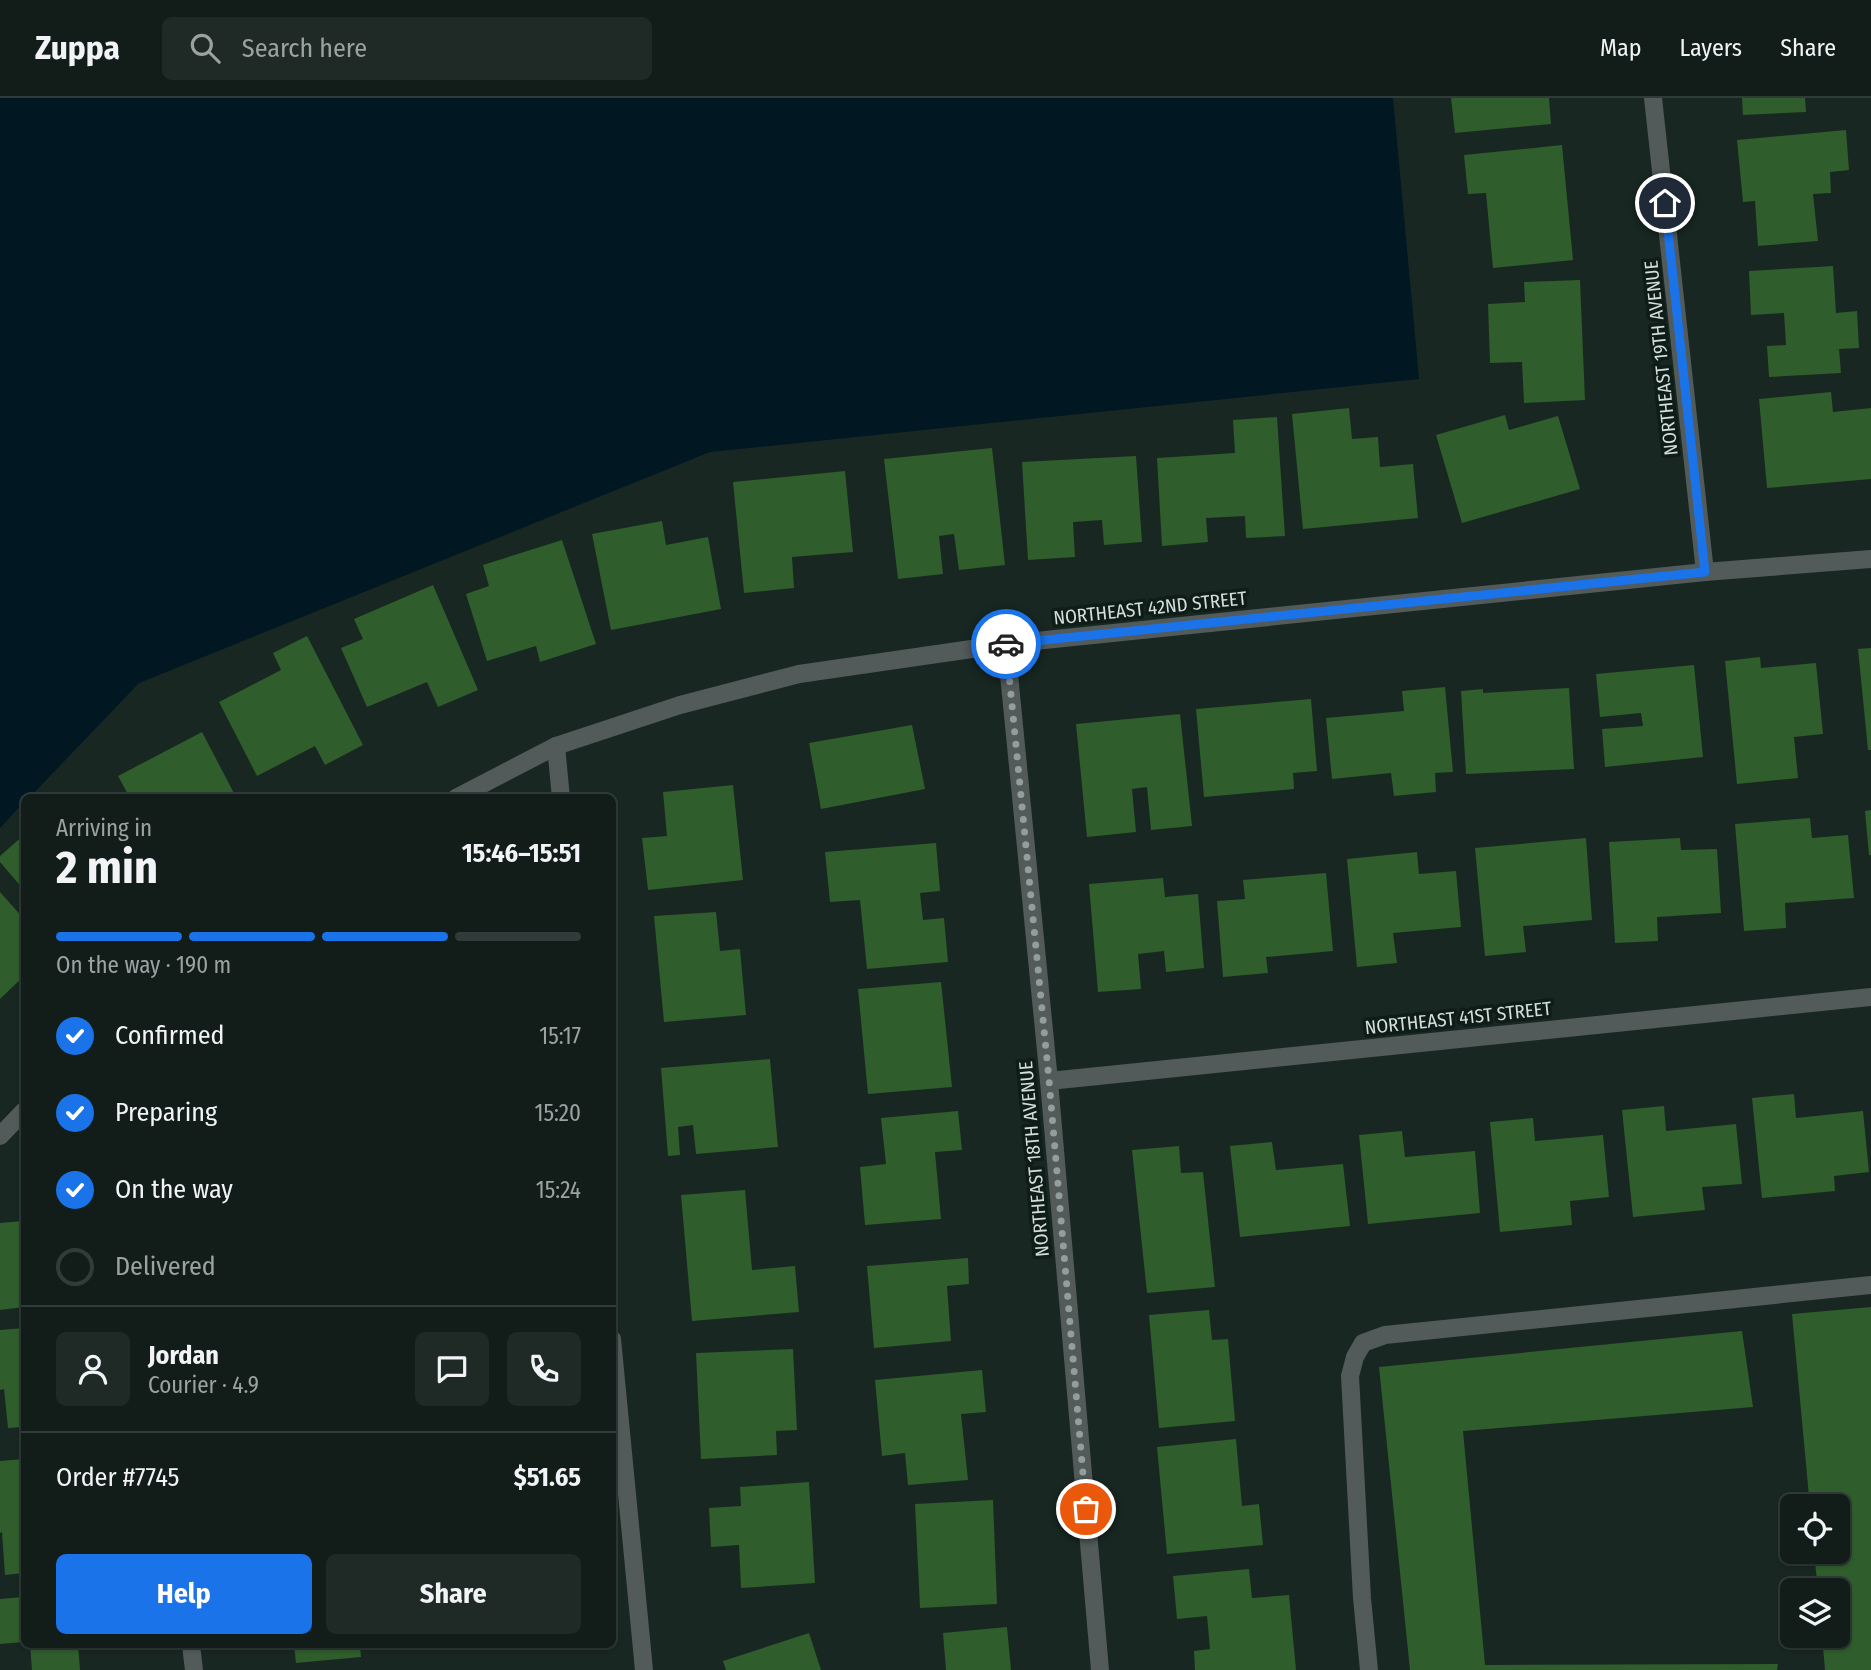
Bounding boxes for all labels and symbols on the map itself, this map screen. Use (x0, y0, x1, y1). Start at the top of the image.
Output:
pin (1635, 173, 1695, 233)
street label: NORTHEAST 19TH AVENUE (1639, 259, 1683, 457)
street label: NORTHEAST 42ND STREET (1052, 586, 1248, 630)
courier (971, 609, 1041, 679)
street label: NORTHEAST 41ST STREET (1364, 997, 1553, 1039)
street label: NORTHEAST 18TH AVENUE (1014, 1060, 1054, 1258)
pin (1056, 1479, 1116, 1539)

